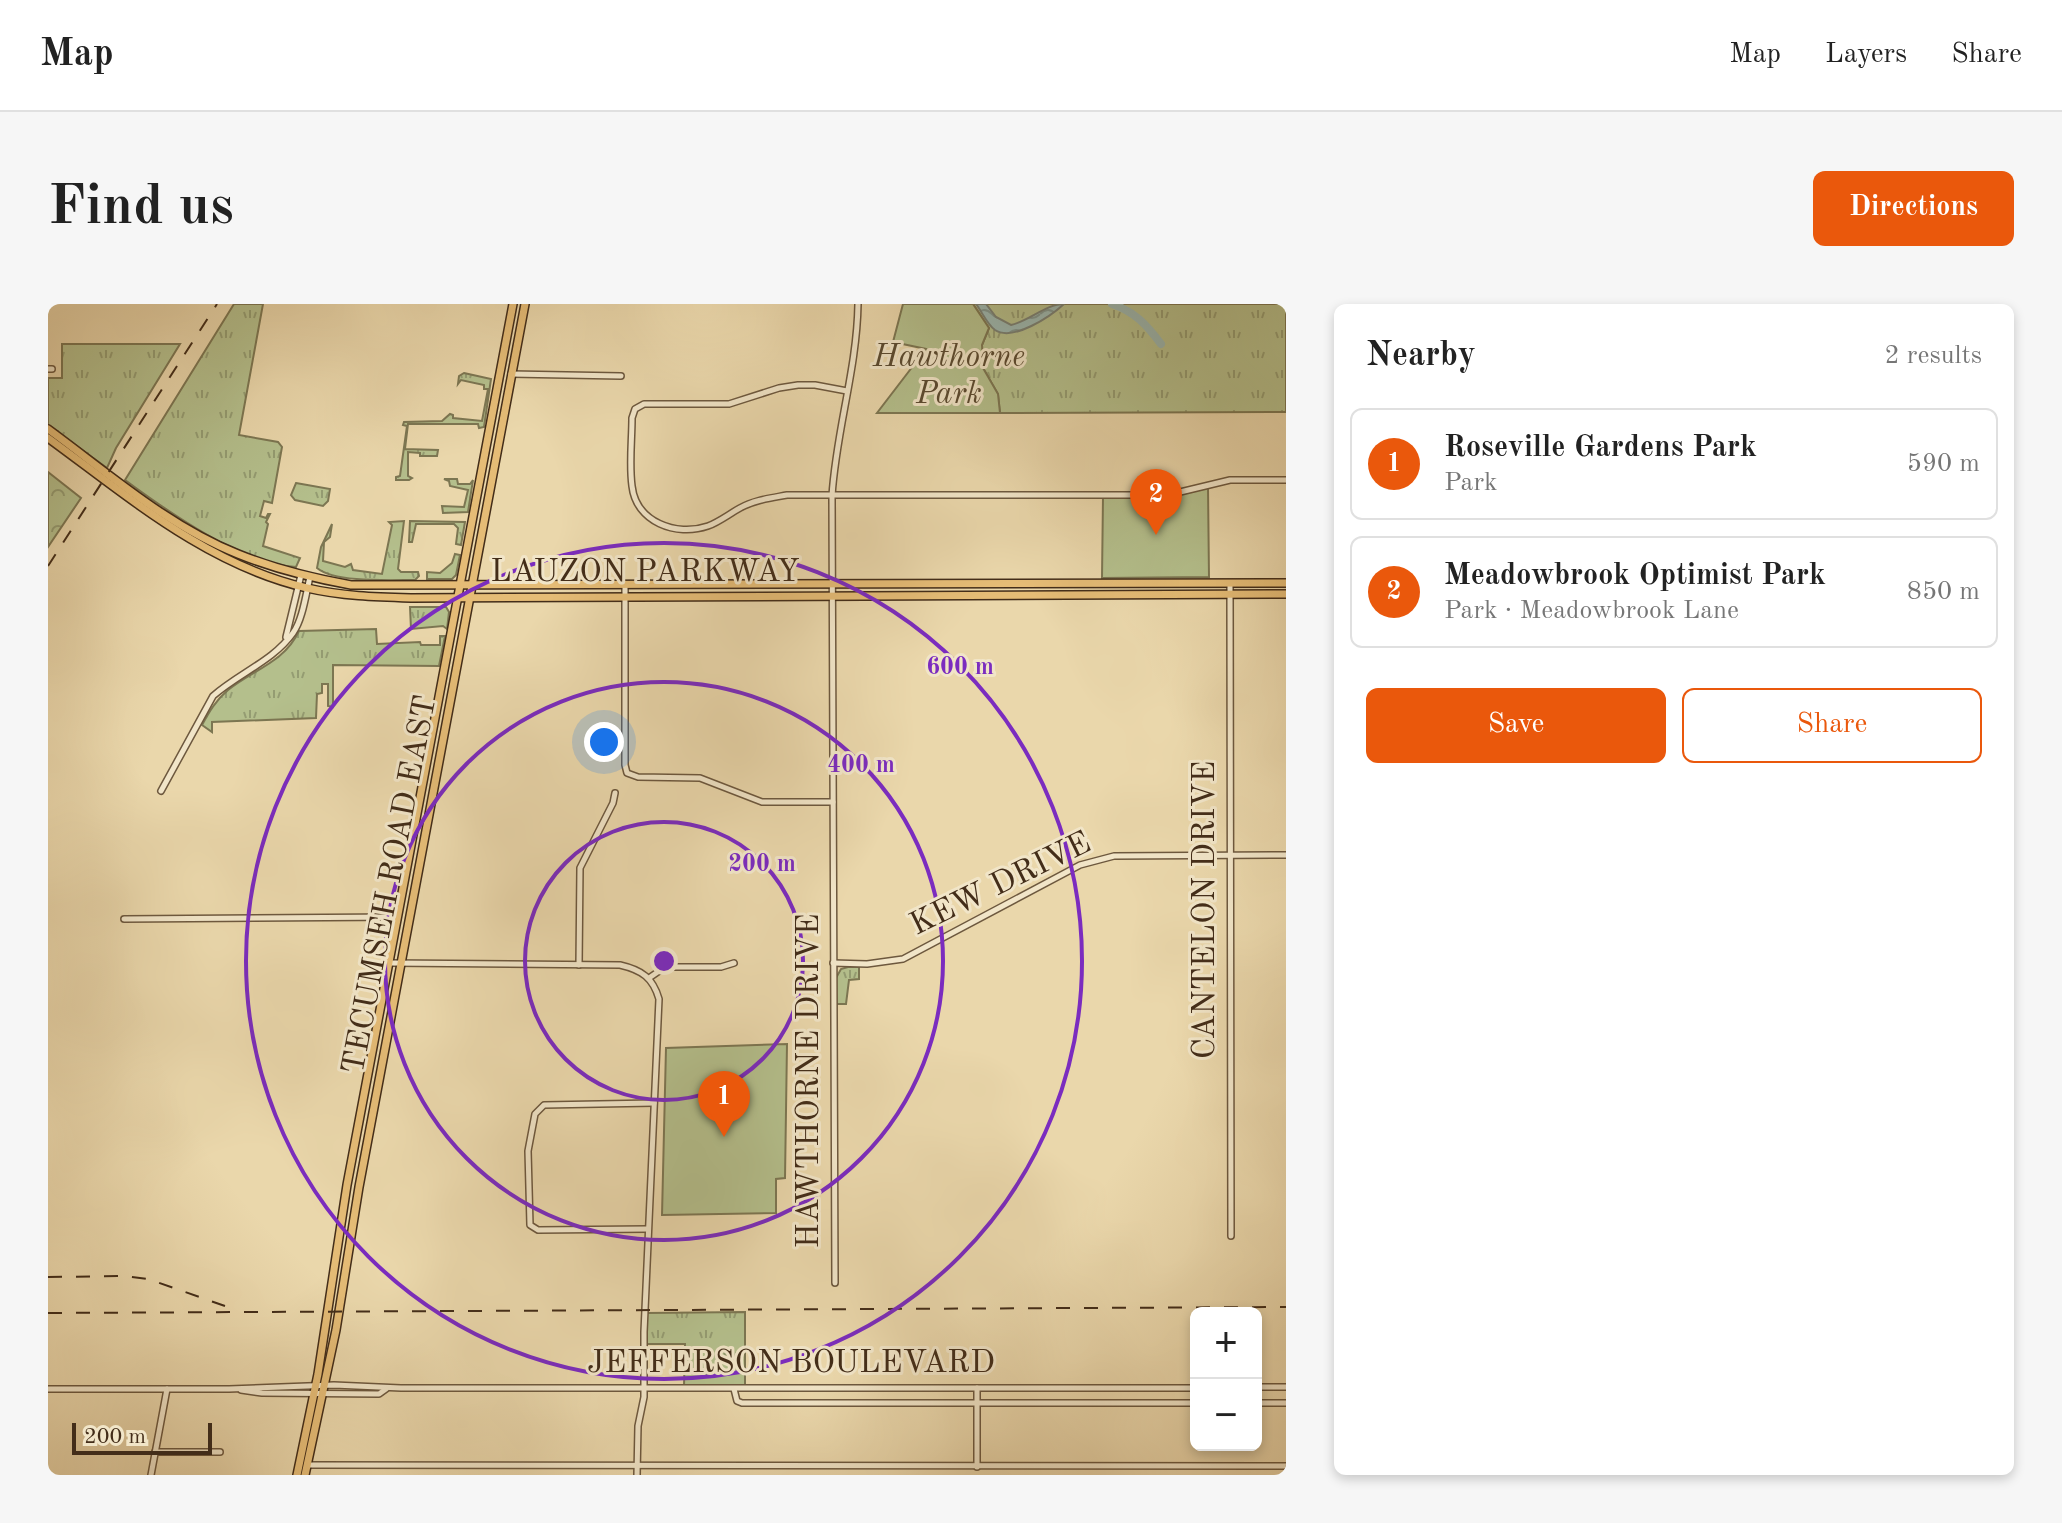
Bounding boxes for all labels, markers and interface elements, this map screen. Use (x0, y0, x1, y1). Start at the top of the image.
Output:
text: Map (40, 36, 114, 74)
text: Map (1729, 41, 1781, 69)
text: Layers (1825, 41, 1907, 69)
text: Share (1951, 41, 2022, 69)
button: Directions (1813, 171, 2014, 246)
text: Find us (48, 180, 234, 236)
text: Nearby (1366, 339, 1476, 373)
park label: Hawthorne Park (872, 342, 1025, 411)
text: 2 results (1884, 343, 1982, 369)
text: Roseville Gardens Park (1444, 433, 1757, 463)
text: 1 (1386, 451, 1402, 477)
text: 590 m (1907, 451, 1980, 477)
pin: 2 (1130, 469, 1182, 535)
text: Park (1444, 470, 1498, 496)
street label: LAUZON PARKWAY (490, 557, 800, 589)
text: Meadowbrook Optimist Park (1444, 561, 1826, 591)
text: 2 (1386, 579, 1402, 605)
text: 850 m (1907, 579, 1980, 605)
text: Park · Meadowbrook Lane (1444, 598, 1739, 624)
text: 600 m (926, 656, 994, 680)
button: Save (1366, 688, 1666, 763)
button: Share (1682, 688, 1982, 763)
street label: TECUMSEH ROAD EAST (339, 693, 443, 1077)
your location (584, 722, 624, 762)
text: 400 m (827, 754, 895, 778)
street label: CANTELON DRIVE (1190, 761, 1222, 1059)
street label: KEW DRIVE (906, 828, 1096, 942)
text: 200 m (728, 853, 796, 877)
street label: HAWTHORNE DRIVE (794, 914, 826, 1248)
centre of rings (650, 947, 678, 975)
pin: 1 (698, 1071, 750, 1137)
map controls (1190, 1307, 1262, 1451)
button: + (1190, 1307, 1262, 1379)
street label: JEFFERSON BOULEVARD (587, 1348, 995, 1380)
button: − (1190, 1379, 1262, 1451)
scale bar (72, 1419, 212, 1455)
text: 200 m (84, 1426, 146, 1448)

